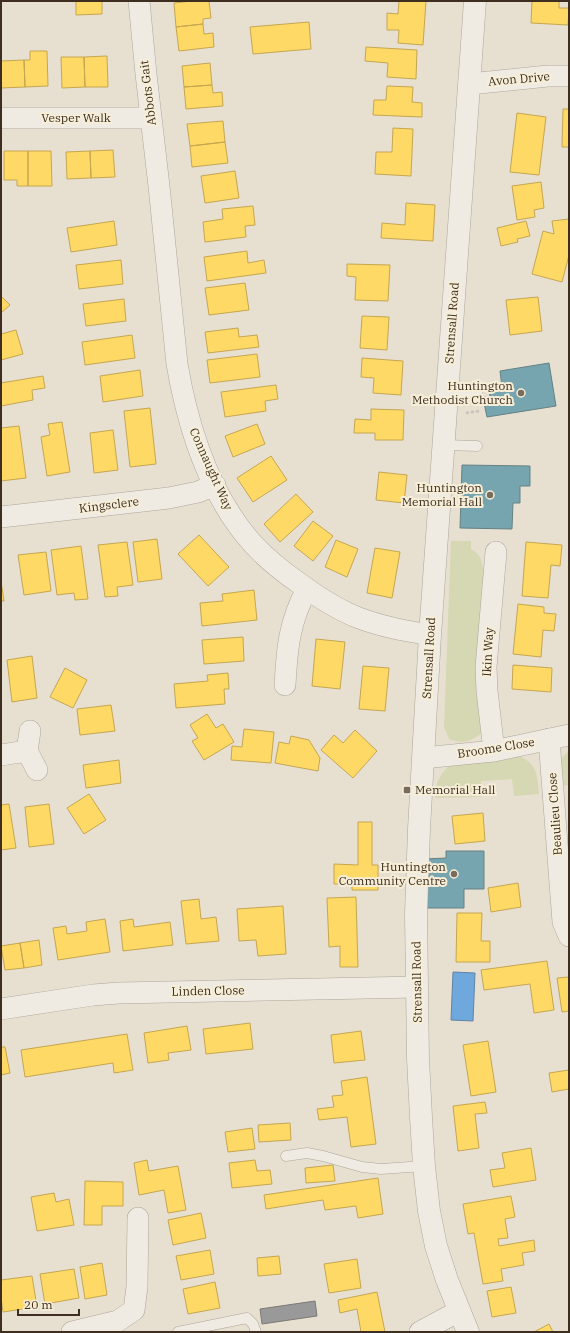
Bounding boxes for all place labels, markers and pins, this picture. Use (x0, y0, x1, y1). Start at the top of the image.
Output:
place label: Huntington Methodist Church (412, 378, 514, 407)
marker: Huntington Methodist Church (516, 388, 526, 398)
place label: Huntington Memorial Hall (402, 480, 482, 509)
marker: Huntington Memorial Hall (485, 490, 495, 500)
place label: Memorial Hall (415, 782, 496, 797)
marker: Memorial Hall (402, 785, 412, 795)
place label: Huntington Community Centre (339, 859, 446, 888)
marker: Huntington Community Centre (449, 869, 459, 879)

